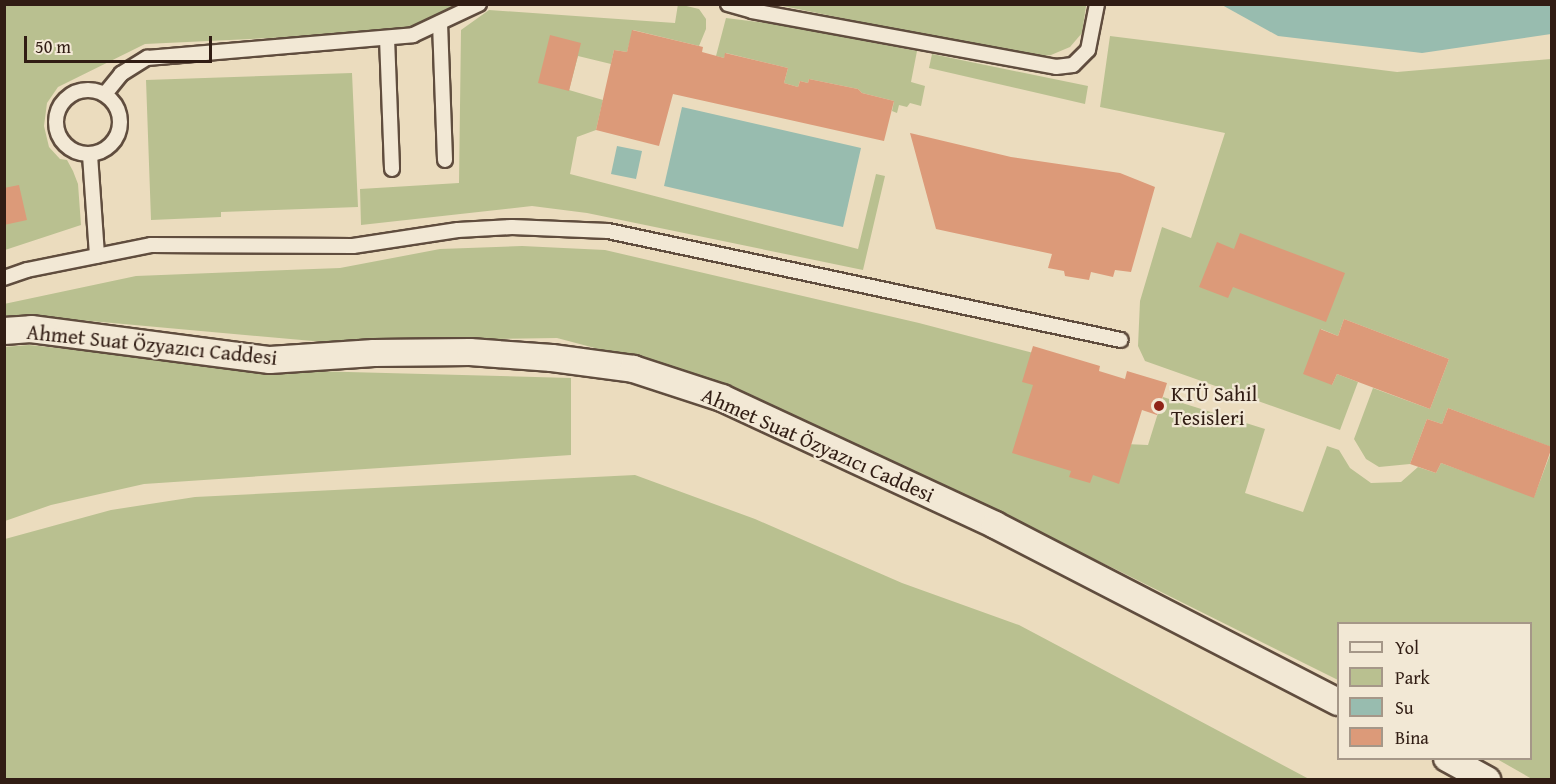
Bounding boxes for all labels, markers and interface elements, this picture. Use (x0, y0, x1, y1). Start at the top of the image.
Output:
scale bar (27, 24, 214, 62)
text: 50 m (35, 33, 71, 60)
street label: Ahmet Suat Özyazıcı Caddesi (25, 319, 279, 371)
place label: KTÜ Sahil Tesisleri (1171, 381, 1257, 431)
street label: Ahmet Suat Özyazıcı Caddesi (698, 382, 938, 508)
marker: KTÜ Sahil Tesisleri (1152, 399, 1166, 413)
legend (1337, 622, 1532, 760)
text: Yol (1395, 634, 1419, 661)
text: Park (1395, 664, 1430, 691)
text: Su (1395, 694, 1414, 721)
text: Bina (1395, 724, 1429, 751)

